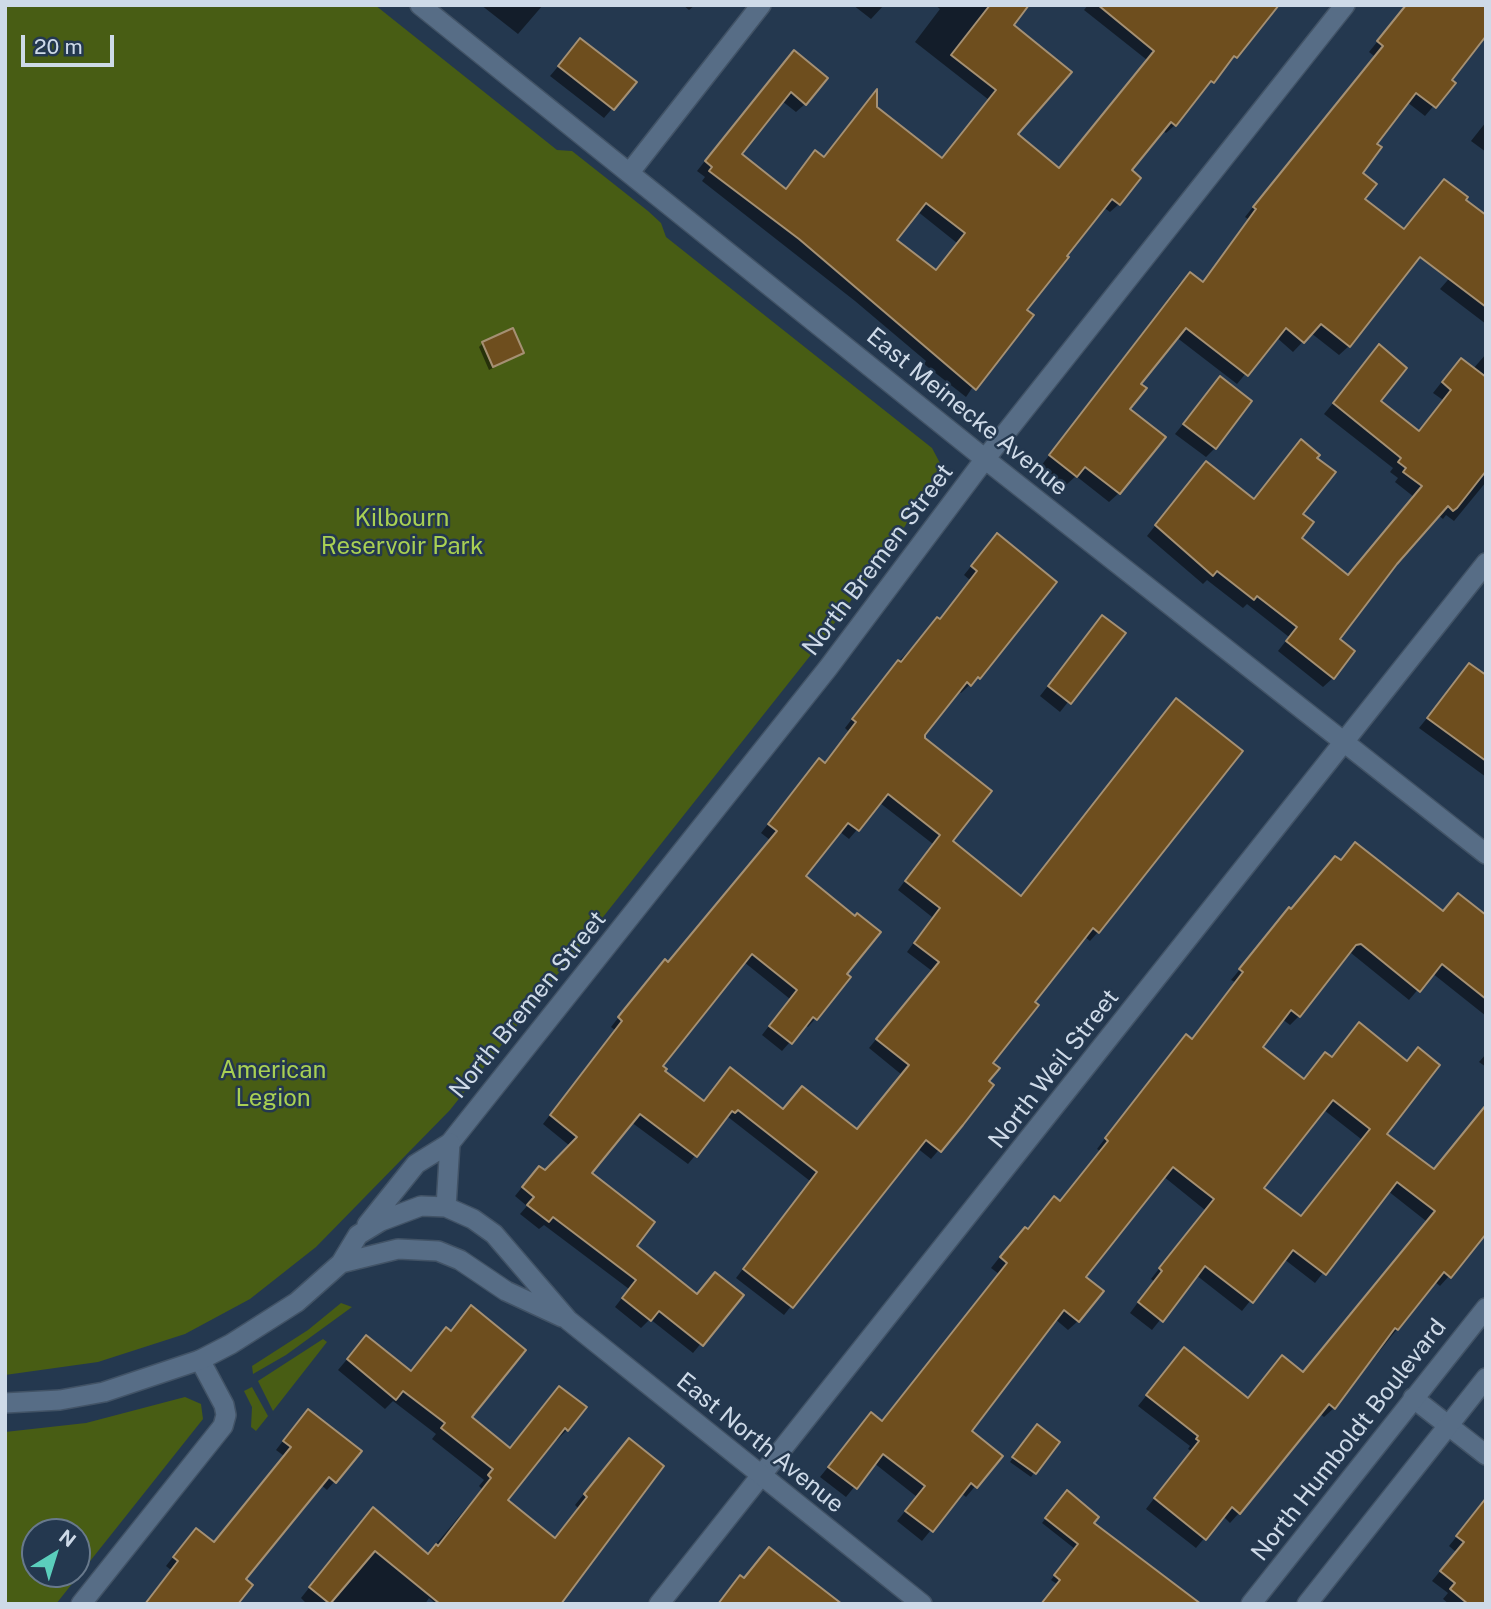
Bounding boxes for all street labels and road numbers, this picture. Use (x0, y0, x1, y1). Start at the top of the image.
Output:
street label: East Meinecke Avenue (860, 322, 1074, 502)
street label: North Bremen Street (797, 458, 959, 662)
street label: North Bremen Street (444, 906, 612, 1104)
street label: North Weil Street (983, 984, 1125, 1154)
street label: North Humboldt Boulevard (1246, 1313, 1452, 1567)
street label: East North Avenue (671, 1367, 849, 1519)

